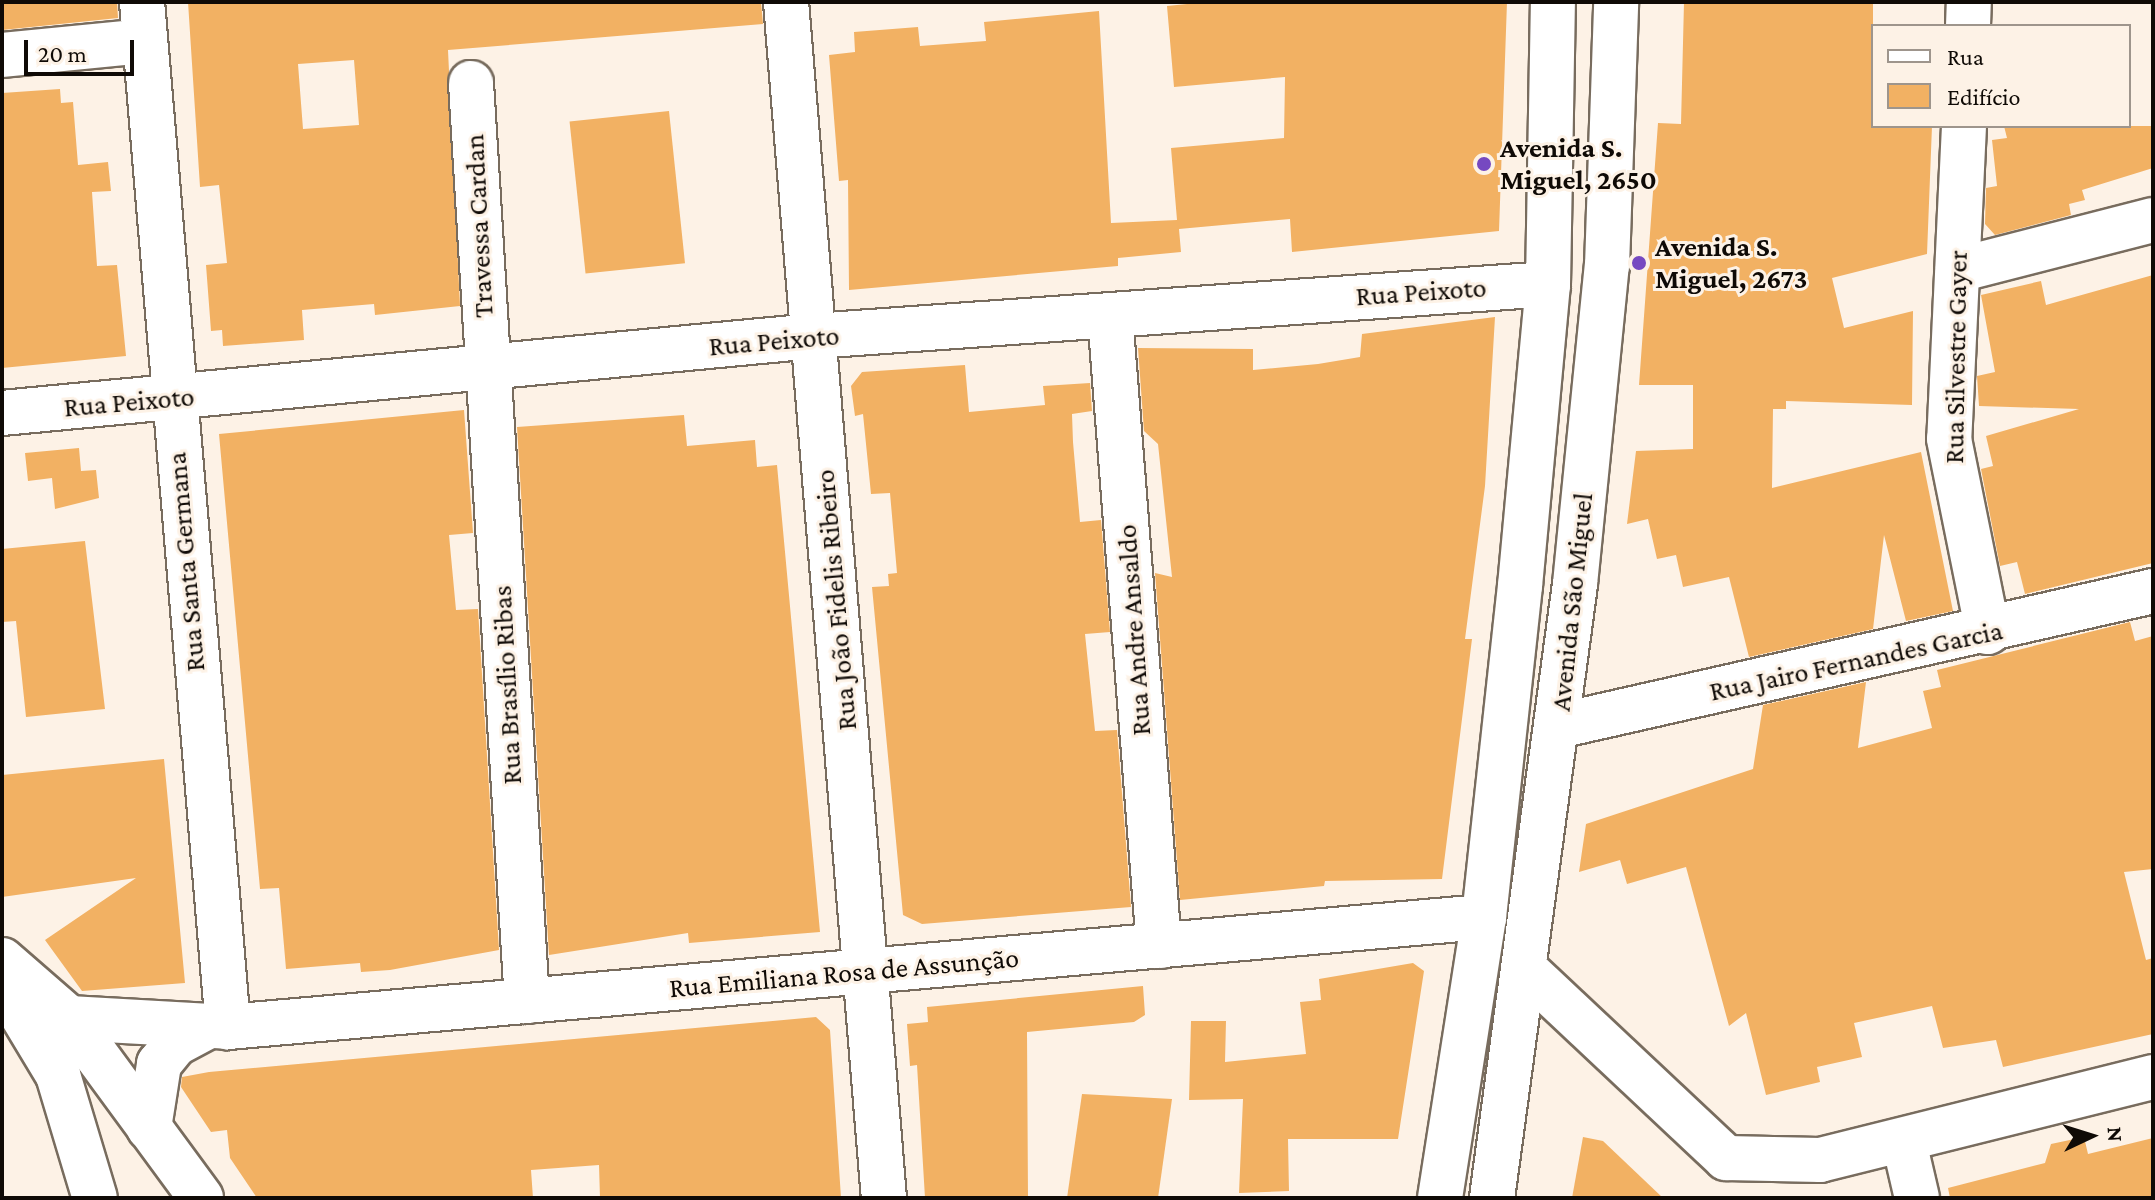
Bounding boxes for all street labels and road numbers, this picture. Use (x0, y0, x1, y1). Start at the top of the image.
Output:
street label: Travessa Cardan (457, 133, 501, 319)
street label: Rua Silvestre Gayer (1937, 250, 1975, 464)
street label: Rua Peixoto (1355, 271, 1487, 313)
street label: Rua Peixoto (707, 319, 841, 363)
street label: Rua Peixoto (62, 380, 196, 424)
street label: Rua Santa Germana (160, 451, 212, 673)
street label: Rua João Fidelis Ribeiro (808, 468, 864, 732)
street label: Avenida São Miguel (1544, 491, 1600, 713)
street label: Rua Andre Ansaldo (1110, 523, 1158, 737)
street label: Rua Brasílio Ribas (485, 585, 529, 785)
street label: Rua Jairo Fernandes Garcia (1706, 613, 2006, 709)
street label: Rua Emiliana Rosa de Assunção (668, 941, 1020, 1005)

